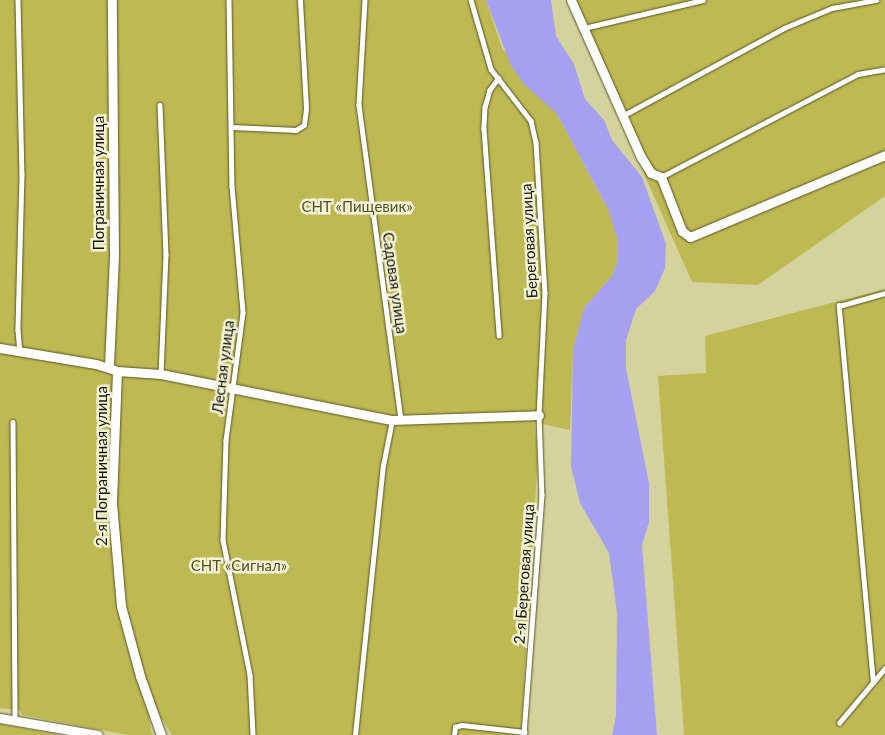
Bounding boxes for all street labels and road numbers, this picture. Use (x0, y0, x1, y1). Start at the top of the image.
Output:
street label: Пограничная улица (90, 116, 108, 250)
street label: Береговая улица (517, 183, 541, 299)
street label: Садовая улица (379, 231, 411, 335)
street label: Лесная улица (208, 319, 238, 415)
street label: 2-я Пограничная улица (93, 386, 111, 546)
street label: 2-я Береговая улица (510, 503, 538, 645)

